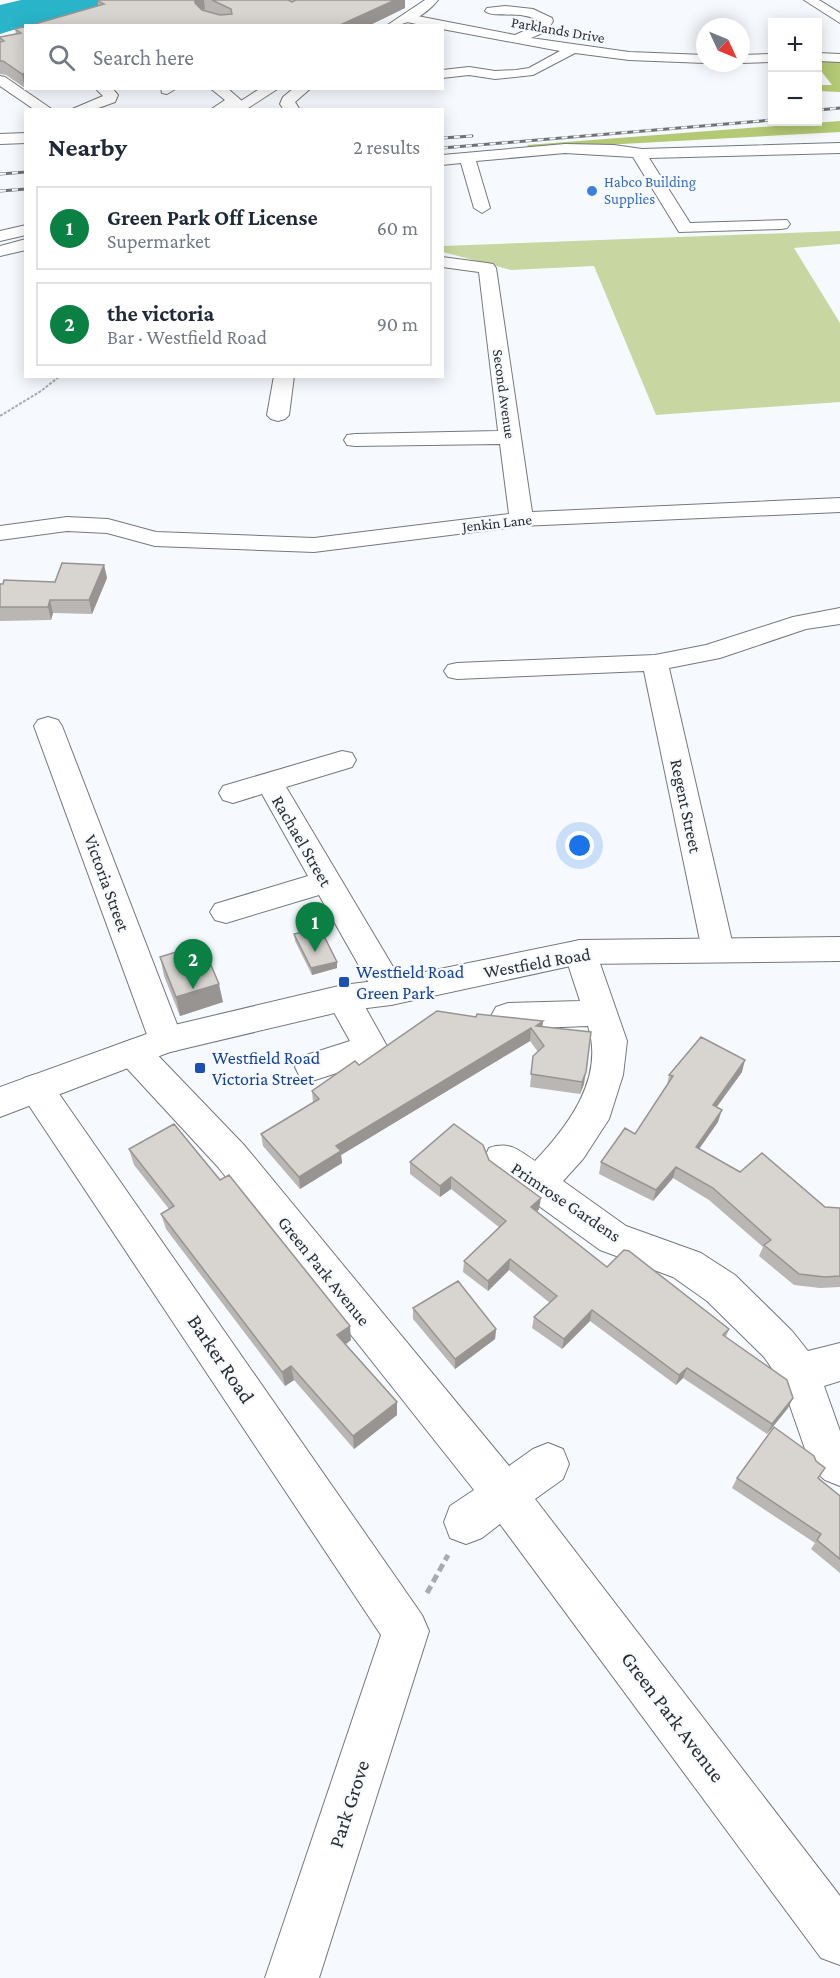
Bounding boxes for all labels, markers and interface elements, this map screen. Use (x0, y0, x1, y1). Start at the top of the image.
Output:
street label: Parklands Drive (510, 14, 606, 46)
north arrow (696, 18, 750, 72)
map controls (768, 18, 822, 126)
button: + (768, 18, 822, 72)
search box (24, 24, 444, 90)
icon: search (45, 41, 78, 74)
text: Search here (93, 45, 194, 70)
button: − (768, 72, 822, 126)
text: Nearby (48, 133, 127, 162)
text: 2 results (353, 136, 420, 158)
place label: Habco Building Supplies (604, 174, 696, 208)
marker: Habco Building Supplies (585, 184, 599, 198)
text: Green Park Off License (107, 205, 318, 230)
text: 1 (66, 217, 73, 239)
text: 60 m (377, 217, 418, 239)
text: Supermarket (107, 230, 210, 252)
text: the victoria (107, 301, 214, 326)
text: 2 (64, 313, 75, 335)
text: 90 m (377, 313, 418, 335)
text: Bar · Westfield Road (107, 326, 267, 348)
street label: Second Avenue (490, 348, 518, 440)
street label: Jenkin Lane (459, 511, 533, 536)
street label: Regent Street (666, 757, 706, 856)
street label: Rachael Street (268, 792, 337, 891)
your location (565, 831, 594, 860)
street label: Victoria Street (80, 832, 134, 935)
pin: 1 (296, 902, 334, 952)
pin: 2 (174, 940, 212, 989)
street label: Westfield Road (482, 944, 593, 982)
place label: Westfield Road Green Park (356, 962, 465, 1003)
marker: Westfield Road Green Park (337, 975, 351, 989)
place label: Westfield Road Victoria Street (212, 1048, 321, 1089)
marker: Westfield Road Victoria Street (193, 1061, 207, 1075)
street label: Primrose Gardens (507, 1158, 625, 1246)
street label: Green Park Avenue (274, 1212, 374, 1330)
street label: Barker Road (183, 1310, 259, 1408)
street label: Green Park Avenue (616, 1647, 730, 1787)
street label: Park Grove (324, 1757, 374, 1851)

